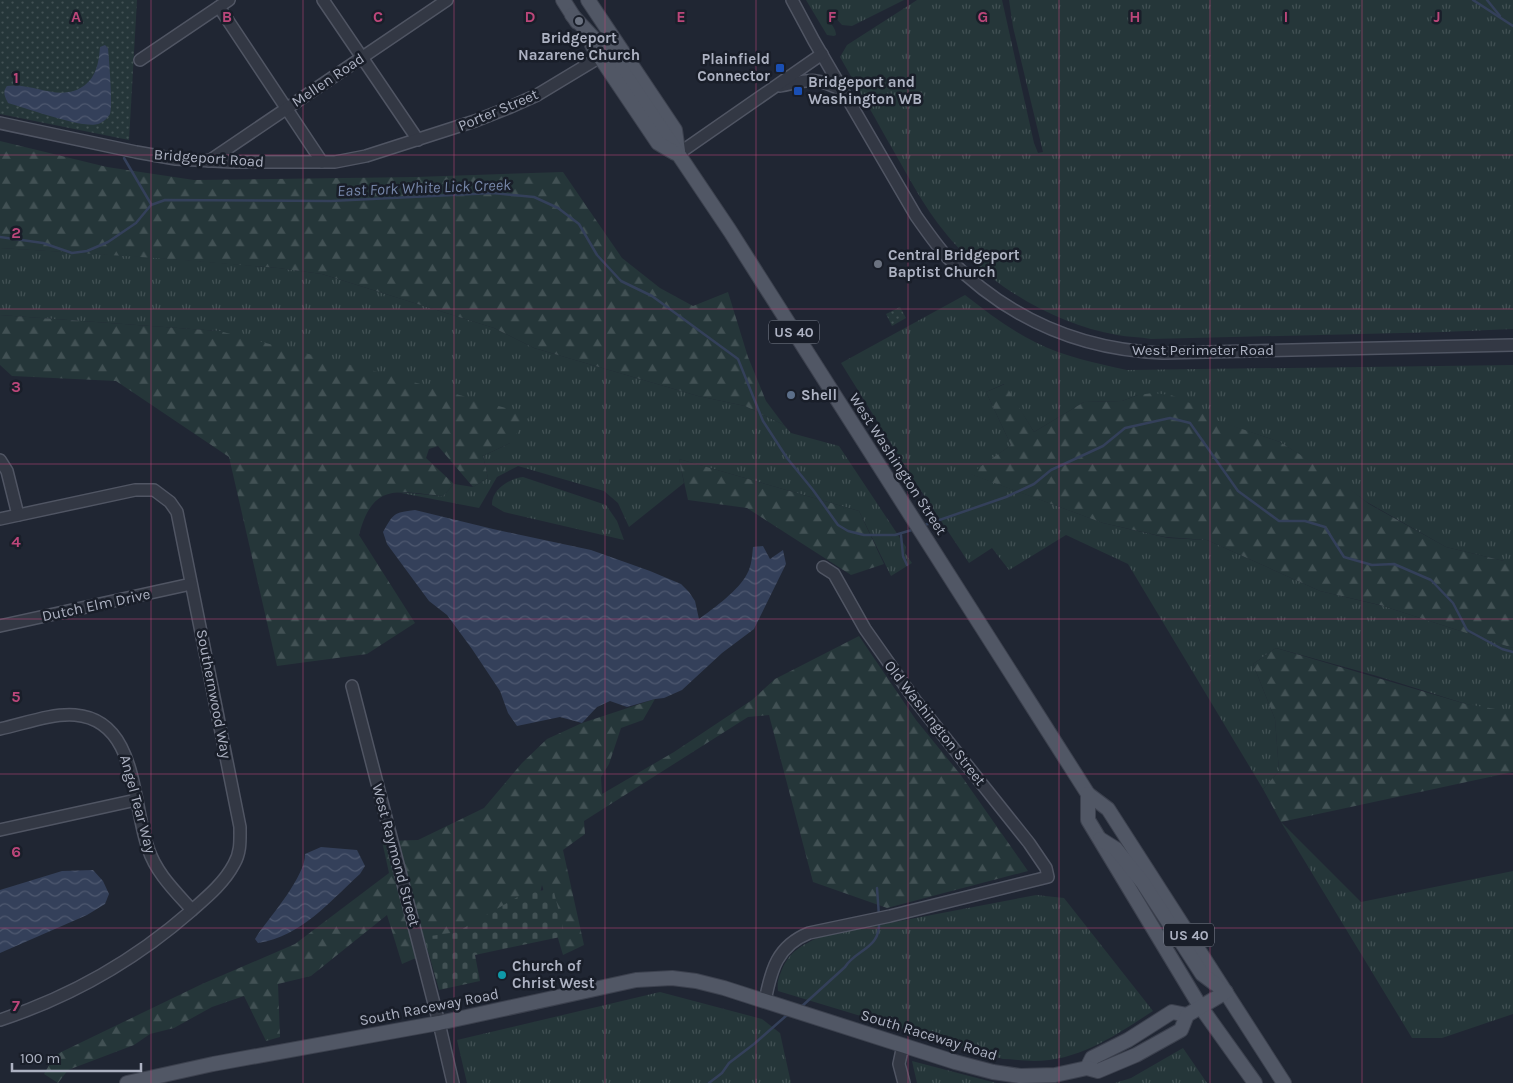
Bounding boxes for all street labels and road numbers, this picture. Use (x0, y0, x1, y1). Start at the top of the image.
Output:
street label: Mellen Road (288, 49, 368, 111)
street label: Porter Street (455, 85, 541, 135)
street label: Bridgeport Road (153, 145, 265, 171)
road number: US 40 (769, 321, 819, 344)
street label: West Perimeter Road (1132, 341, 1274, 359)
street label: West Washington Street (845, 390, 951, 539)
street label: Dutch Elm Drive (40, 585, 152, 625)
street label: Southernwood Way (193, 628, 235, 760)
street label: Old Washington Street (880, 657, 990, 790)
street label: Angel Tear Way (116, 753, 160, 855)
street label: West Raymond Street (368, 782, 424, 929)
road number: US 40 (1164, 924, 1214, 946)
street label: South Raceway Road (358, 985, 500, 1029)
street label: South Raceway Road (859, 1006, 999, 1064)

